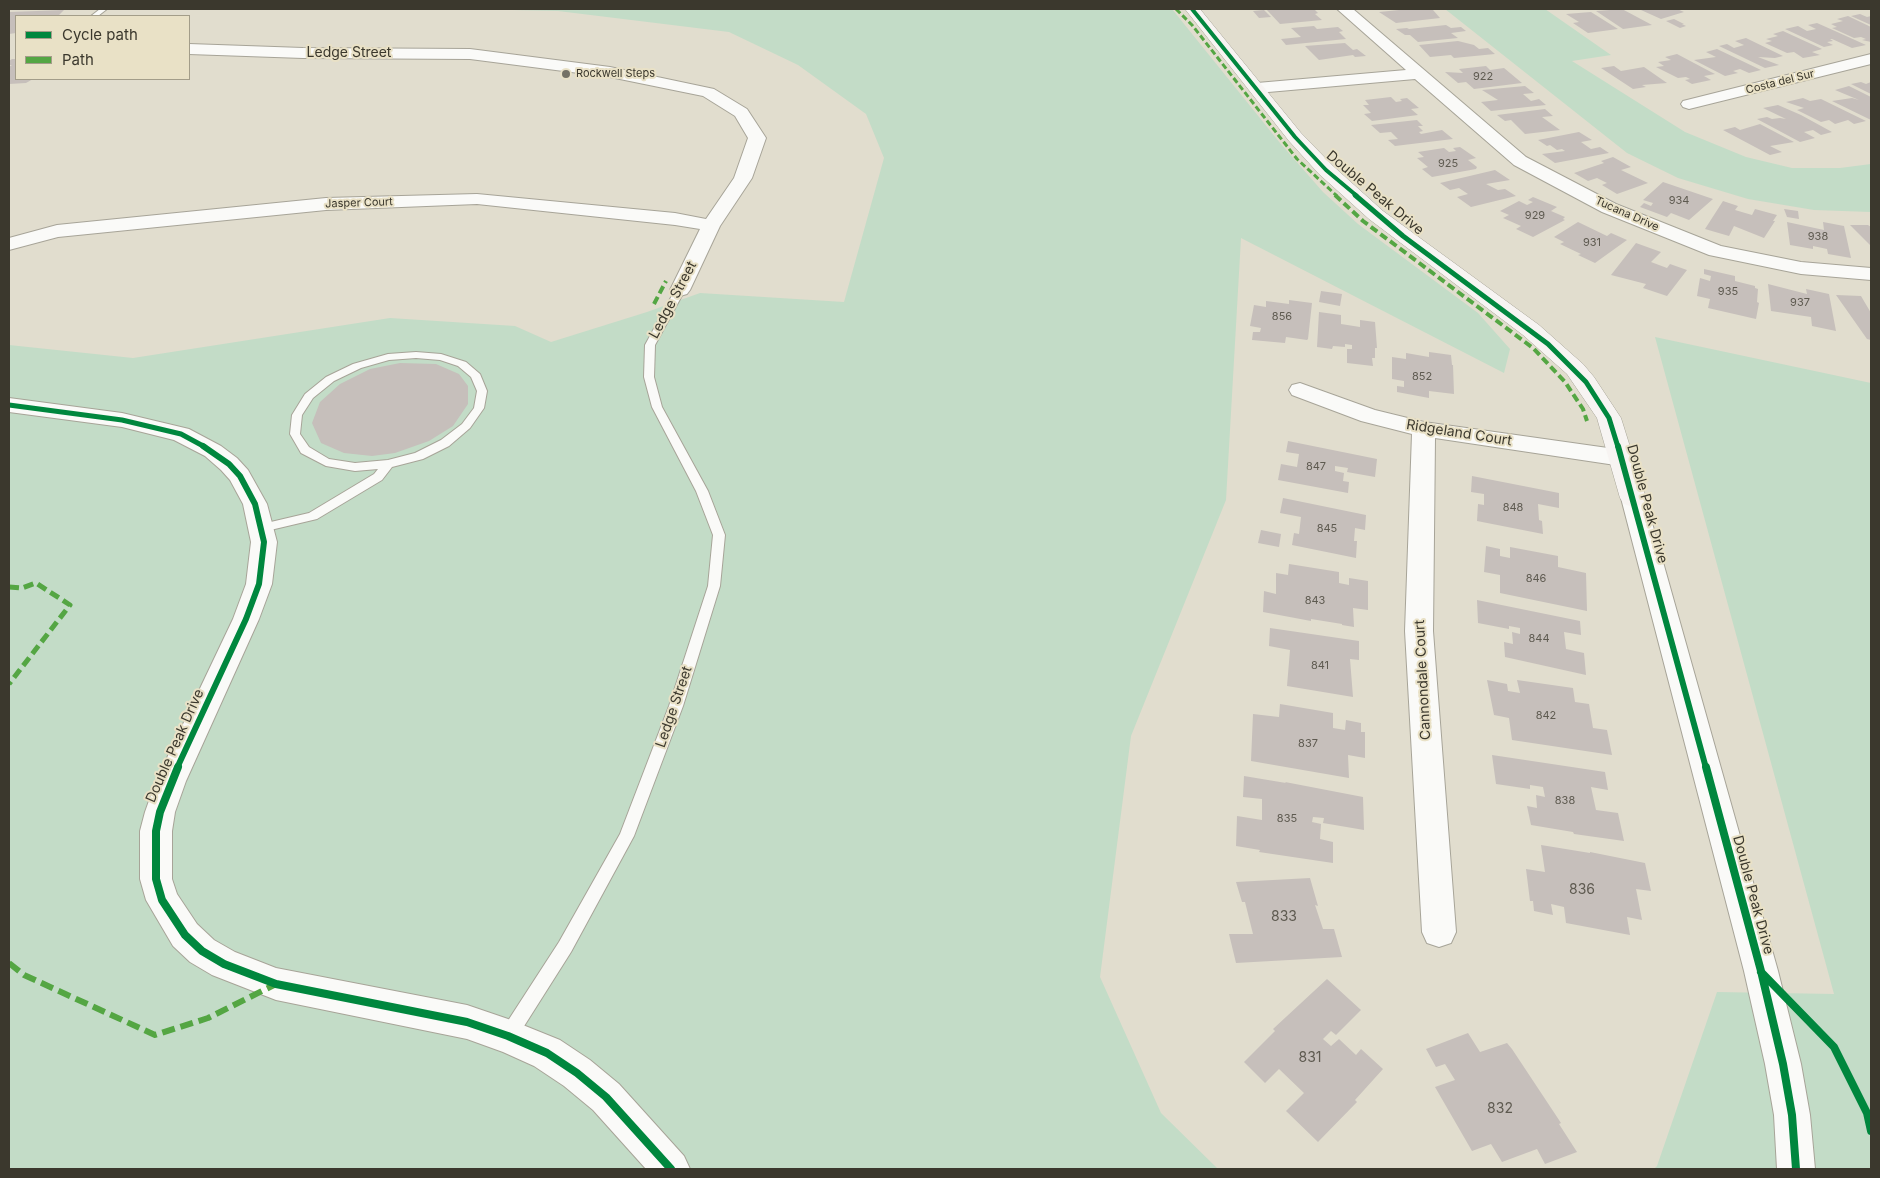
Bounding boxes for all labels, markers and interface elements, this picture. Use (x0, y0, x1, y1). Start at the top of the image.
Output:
legend (15, 15, 190, 80)
text: Cycle path (62, 25, 138, 44)
street label: Ledge Street (307, 45, 391, 61)
text: Path (62, 50, 94, 69)
place label: Rockwell Steps (576, 67, 655, 81)
street label: Costa del Sur (1744, 67, 1816, 97)
marker: Rockwell Steps (560, 68, 572, 80)
house number: 922 (1473, 70, 1493, 84)
street label: Double Peak Drive (1323, 147, 1427, 239)
house number: 925 (1438, 157, 1458, 171)
street label: Tucana Drive (1593, 194, 1661, 234)
house number: 934 (1669, 194, 1689, 208)
street label: Jasper Court (325, 195, 393, 211)
house number: 929 (1525, 209, 1545, 223)
house number: 938 (1808, 230, 1828, 244)
house number: 931 (1583, 236, 1601, 250)
street label: Ledge Street (646, 259, 700, 341)
house number: 935 (1718, 285, 1738, 299)
house number: 937 (1790, 296, 1810, 310)
house number: 856 (1272, 310, 1292, 324)
house number: 852 (1412, 370, 1432, 384)
street label: Ridgeland Court (1405, 416, 1513, 450)
street label: Double Peak Drive (1623, 443, 1671, 565)
house number: 847 (1306, 460, 1326, 474)
house number: 848 (1503, 501, 1523, 515)
house number: 845 (1317, 522, 1337, 536)
house number: 846 (1526, 572, 1546, 586)
house number: 843 (1305, 594, 1325, 608)
street label: Cannondale Court (1411, 620, 1435, 740)
house number: 844 (1528, 632, 1550, 646)
house number: 841 (1311, 659, 1329, 673)
street label: Ledge Street (652, 664, 696, 750)
street label: Double Peak Drive (142, 687, 208, 805)
house number: 842 (1536, 709, 1556, 723)
house number: 837 (1298, 737, 1318, 751)
house number: 838 (1555, 794, 1575, 808)
house number: 835 (1277, 812, 1297, 826)
street label: Double Peak Drive (1729, 834, 1777, 956)
house number: 836 (1569, 882, 1595, 898)
house number: 833 (1271, 909, 1297, 925)
house number: 831 (1298, 1050, 1322, 1066)
house number: 832 (1487, 1101, 1513, 1117)

